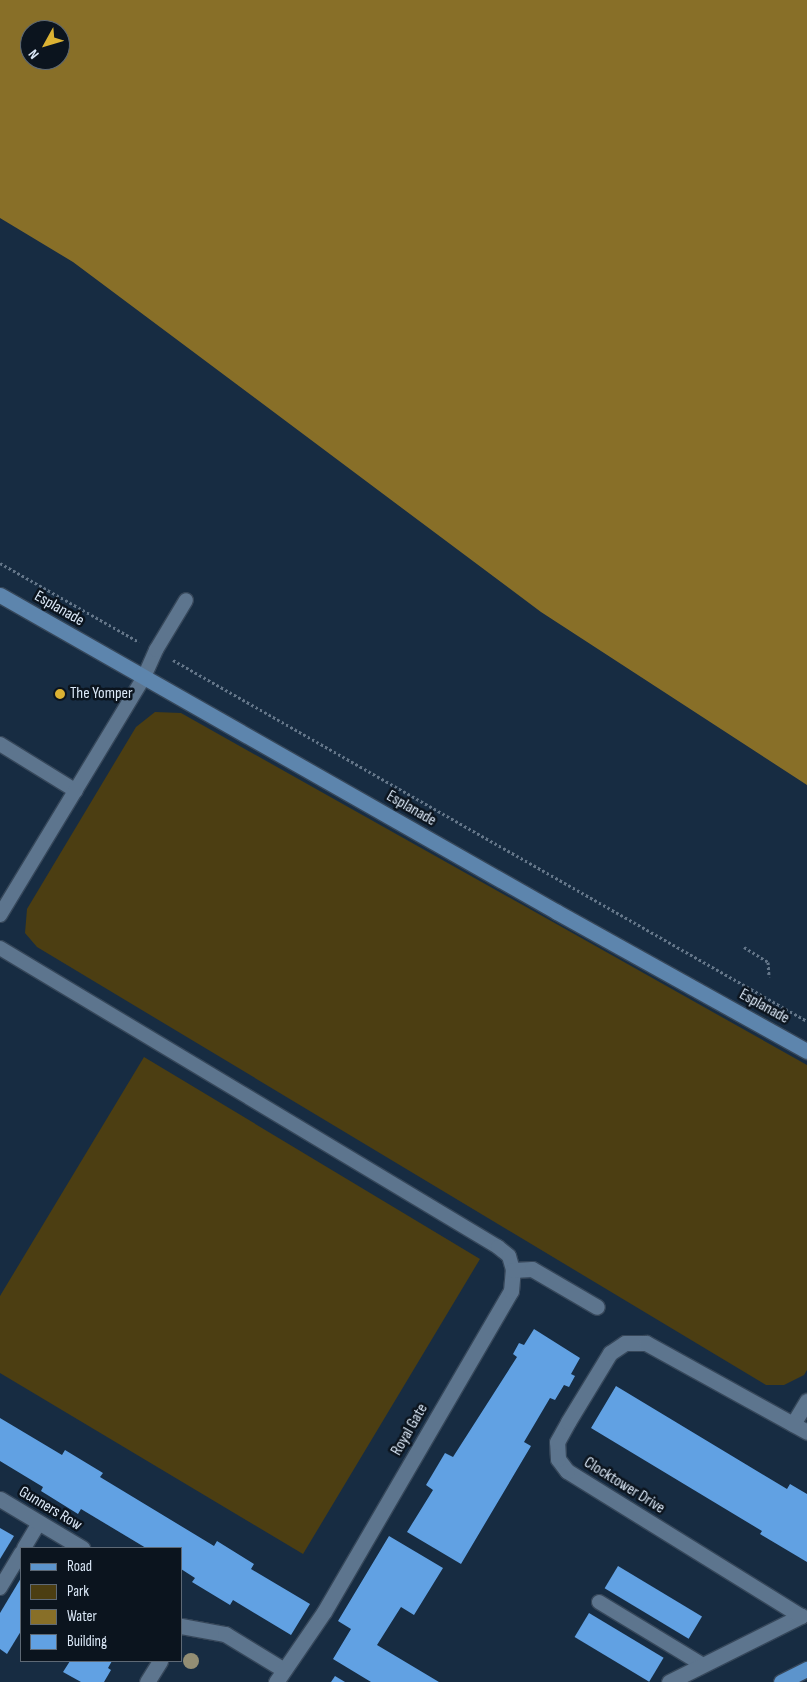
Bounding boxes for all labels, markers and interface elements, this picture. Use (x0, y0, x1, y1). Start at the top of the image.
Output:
north arrow (20, 20, 70, 70)
text: N (25, 46, 43, 62)
street label: Esplanade (31, 587, 87, 631)
place label: The Yomper (70, 684, 133, 704)
marker: The Yomper (54, 688, 66, 700)
street label: Esplanade (383, 787, 439, 831)
street label: Esplanade (736, 985, 792, 1029)
street label: Royal Gate (388, 1401, 432, 1459)
street label: Clocktower Drive (580, 1454, 668, 1518)
street label: Gunners Row (15, 1483, 85, 1535)
legend (20, 1547, 182, 1662)
text: Road (67, 1557, 92, 1576)
text: Park (67, 1582, 89, 1601)
text: Water (67, 1607, 97, 1626)
text: Building (67, 1632, 107, 1651)

